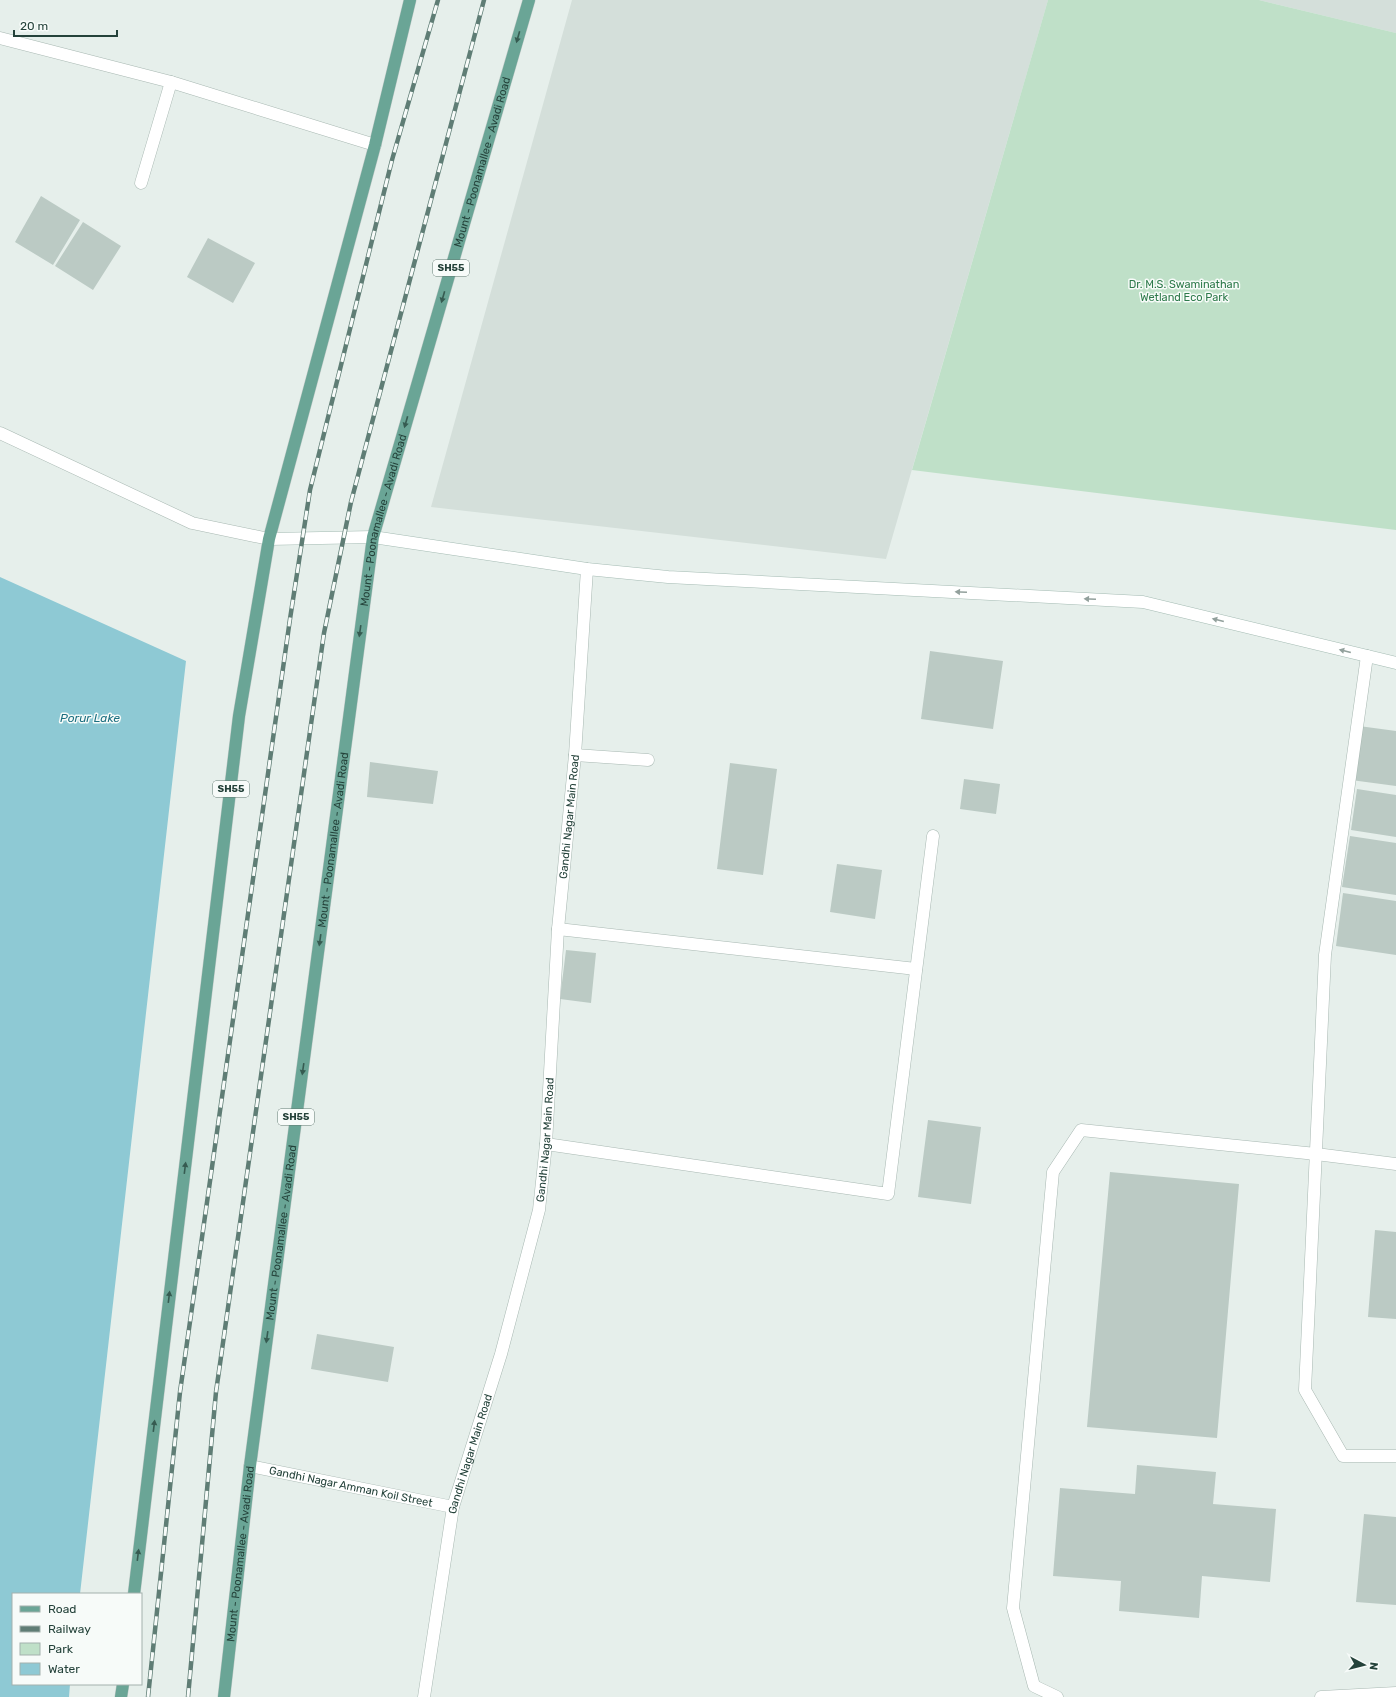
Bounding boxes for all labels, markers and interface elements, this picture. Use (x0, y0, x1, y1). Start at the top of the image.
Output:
scale bar (14, 12, 117, 38)
text: 20 m (20, 19, 48, 33)
one-way arrow (515, 32, 521, 44)
street label: Mount - Poonamallee - Avadi Road (451, 75, 513, 249)
road number: SH55 (433, 260, 469, 276)
park label: Dr. M.S. Swaminathan Wetland Eco Park (1129, 278, 1239, 304)
one-way arrow (440, 291, 446, 303)
one-way arrow (403, 416, 409, 428)
street label: Mount - Poonamallee - Avadi Road (357, 433, 409, 607)
one-way arrow (955, 589, 967, 596)
one-way arrow (1083, 596, 1096, 602)
one-way arrow (1212, 617, 1224, 623)
one-way arrow (357, 625, 363, 637)
one-way arrow (1338, 647, 1351, 653)
water label: Porur Lake (60, 711, 120, 725)
street label: Mount - Poonamallee - Avadi Road (315, 751, 351, 928)
street label: Gandhi Nagar Main Road (556, 754, 582, 879)
road number: SH55 (213, 781, 249, 797)
one-way arrow (316, 934, 323, 946)
one-way arrow (299, 1063, 306, 1075)
street label: Gandhi Nagar Main Road (533, 1077, 556, 1203)
road number: SH55 (278, 1109, 314, 1125)
street label: Mount - Poonamallee - Avadi Road (263, 1144, 299, 1321)
one-way arrow (182, 1162, 188, 1174)
one-way arrow (166, 1291, 173, 1303)
one-way arrow (264, 1331, 270, 1343)
street label: Gandhi Nagar Main Road (446, 1392, 495, 1515)
one-way arrow (151, 1420, 157, 1432)
street label: Gandhi Nagar Amman Koil Street (268, 1464, 435, 1509)
street label: Mount - Poonamallee - Avadi Road (224, 1465, 256, 1642)
one-way arrow (135, 1549, 142, 1561)
legend (12, 1593, 142, 1685)
text: Road (48, 1602, 76, 1616)
text: Railway (48, 1622, 91, 1636)
text: Park (48, 1642, 74, 1656)
north arrow (1344, 1645, 1384, 1685)
text: N (1366, 1661, 1380, 1671)
text: Water (48, 1662, 80, 1676)

